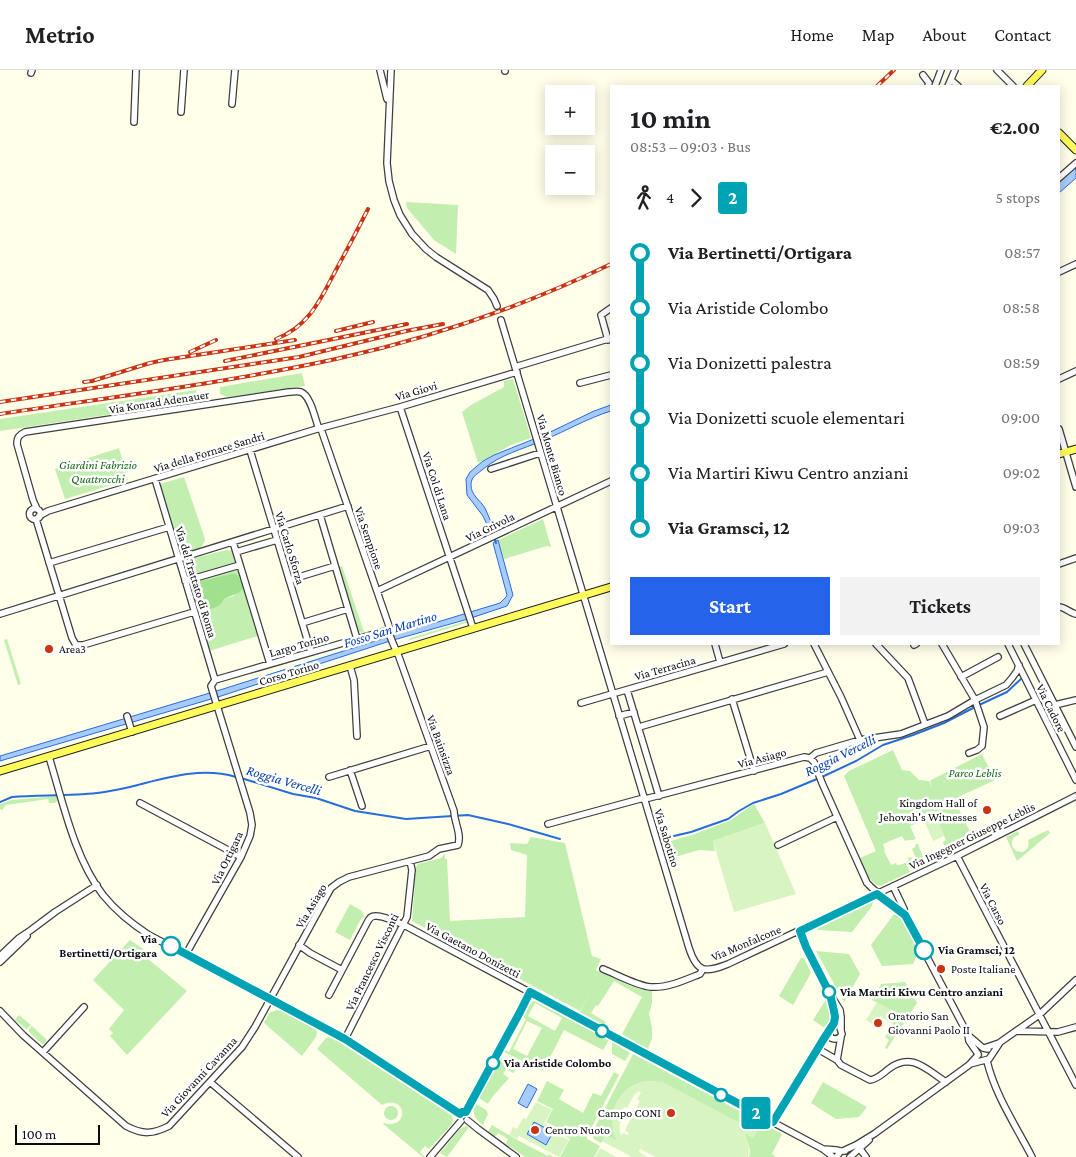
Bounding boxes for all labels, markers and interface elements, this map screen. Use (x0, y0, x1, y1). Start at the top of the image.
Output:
text: Metrio (25, 21, 95, 48)
text: Home (791, 25, 834, 45)
text: Map (862, 25, 894, 45)
text: About (922, 25, 966, 45)
text: Contact (994, 25, 1051, 45)
map controls (545, 85, 595, 195)
button: + (545, 85, 595, 135)
text: 10 min (630, 103, 711, 134)
text: €2.00 (990, 117, 1040, 138)
text: 08:53 – 09:03 · Bus (630, 138, 751, 155)
button: − (545, 145, 595, 195)
icon: walk (630, 184, 658, 212)
icon: forward (682, 184, 710, 212)
text: 2 (728, 188, 737, 208)
text: 4 (666, 189, 674, 206)
text: 5 stops (995, 189, 1040, 206)
text: Via Bertinetti/Ortigara (668, 242, 852, 263)
text: 08:57 (1004, 244, 1040, 261)
text: Via Aristide Colombo (668, 297, 828, 318)
text: 08:58 (1003, 299, 1040, 316)
text: Via Donizetti palestra (668, 352, 832, 373)
text: 08:59 (1003, 354, 1040, 371)
street label: Via Giovi (393, 378, 439, 404)
street label: Via Konrad Adenauer (108, 387, 211, 417)
text: Via Donizetti scuole elementari (668, 407, 905, 428)
text: 09:00 (1001, 409, 1040, 426)
street label: Via Monte Bianco (534, 413, 570, 497)
street label: Via della Fornace Sandri (152, 429, 266, 475)
street label: Via Col di Lana (419, 450, 455, 522)
park label: Giardini Fabrizio Quattrocchi (59, 458, 137, 486)
text: Via Martiri Kiwu Centro anziani (668, 462, 909, 483)
text: 09:02 (1003, 464, 1040, 481)
street label: Via Sempione (352, 505, 386, 571)
street label: Via Grivola (463, 509, 517, 545)
street label: Via Carlo Sforza (272, 510, 308, 587)
text: Via Gramsci, 12 (668, 517, 790, 538)
text: 09:03 (1003, 519, 1040, 536)
street label: Via del Trattato di Roma (172, 525, 220, 640)
button: Start (630, 577, 830, 635)
button: Tickets (840, 577, 1040, 635)
water label: Fosso San Martino (341, 607, 439, 651)
street label: Largo Torino (268, 630, 330, 660)
place label: Area3 (59, 642, 86, 656)
marker: Area3 (43, 643, 55, 655)
street label: Via Terracina (633, 652, 698, 683)
street label: Corso Torino (257, 657, 321, 689)
street label: Via Cadore (1033, 682, 1069, 734)
street label: Via Bainsizza (424, 713, 458, 777)
water label: Roggia Vercelli (802, 731, 878, 779)
street label: Via Asiago (736, 745, 788, 771)
water label: Roggia Vercelli (245, 762, 324, 798)
park label: Parco Leblis (949, 766, 1002, 780)
place label: Kingdom Hall of Jehovah's Witnesses (879, 796, 978, 824)
street label: Via Ingegner Giuseppe Leblis (907, 799, 1037, 873)
marker: Kingdom Hall of Jehovah's Witnesses (981, 804, 993, 816)
street label: Via Sabotino (651, 807, 683, 869)
street label: Via Ortigara (208, 829, 246, 887)
street label: Via Asiago (292, 881, 330, 931)
street label: Via Carso (977, 881, 1009, 927)
street label: Via Francesco Visconti (342, 911, 402, 1013)
street label: Via Gaetano Donizetti (423, 919, 523, 981)
street label: Via Monfalcone (709, 922, 783, 964)
place label: Via Bertinetti/Ortigara (59, 932, 157, 960)
marker: Via Bertinetti/Ortigara (161, 936, 181, 956)
marker: Via Gramsci, 12 (914, 940, 934, 960)
place label: Via Gramsci, 12 (937, 943, 1015, 957)
place label: Poste Italiane (951, 962, 1016, 976)
marker: Poste Italiane (935, 963, 947, 975)
marker: Via Martiri Kiwu Centro anziani (822, 985, 836, 999)
place label: Via Martiri Kiwu Centro anziani (839, 985, 1003, 999)
place label: Oratorio San Giovanni Paolo II (888, 1009, 970, 1037)
marker: Oratorio San Giovanni Paolo II (872, 1017, 884, 1029)
unlabelled marker (595, 1024, 609, 1038)
street label: Via Giovanni Cavanna (158, 1033, 240, 1120)
marker: Via Aristide Colombo (486, 1056, 500, 1070)
place label: Via Aristide Colombo (503, 1056, 611, 1070)
unlabelled marker (714, 1088, 728, 1102)
line badge: 2 (740, 1097, 772, 1129)
text: 2 (751, 1103, 761, 1123)
place label: Campo CONI (598, 1106, 661, 1120)
marker: Campo CONI (665, 1107, 677, 1119)
scale bar (15, 1122, 100, 1145)
place label: Centro Nuoto (545, 1123, 610, 1137)
marker: Centro Nuoto (529, 1124, 541, 1136)
text: 100 m (22, 1126, 56, 1142)

